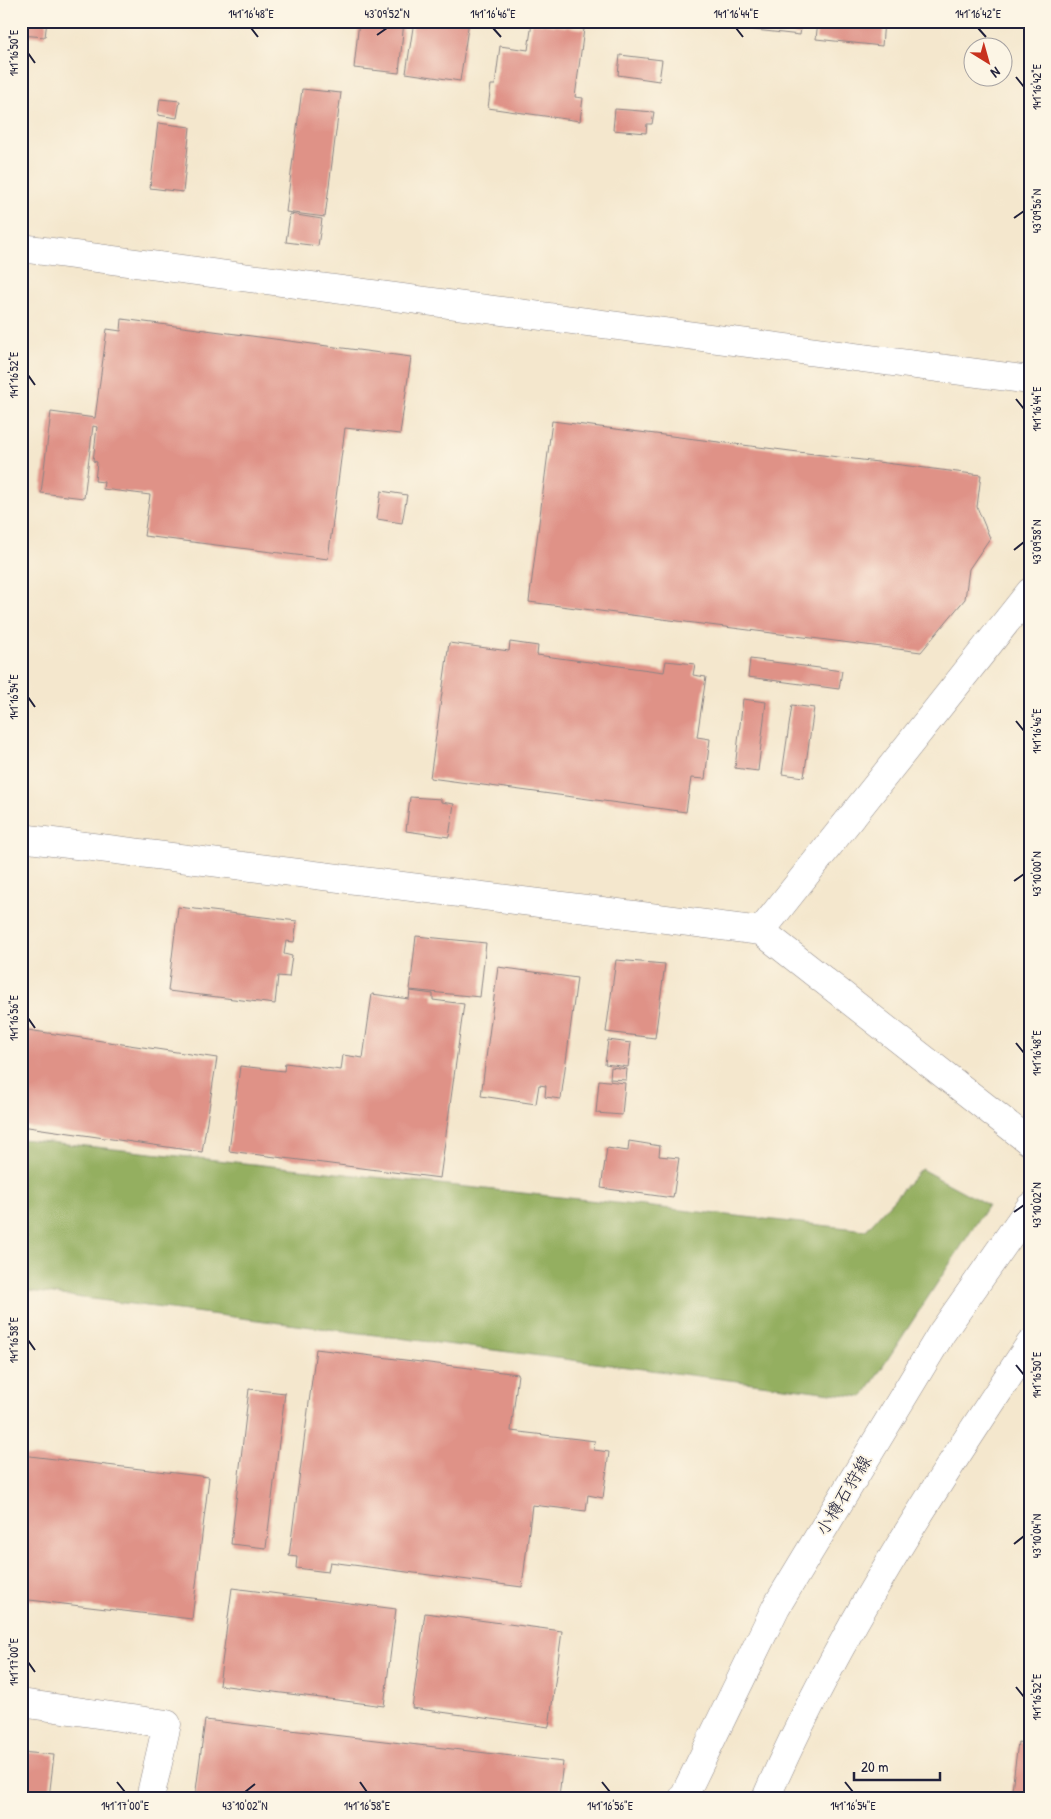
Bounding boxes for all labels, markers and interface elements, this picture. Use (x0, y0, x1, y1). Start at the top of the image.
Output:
text: 141°16'48"E (228, 5, 275, 22)
text: 43°09'52"N (364, 5, 410, 22)
text: 141°16'46"E (470, 5, 516, 22)
text: 141°16'44"E (713, 5, 759, 22)
text: 141°16'42"E (955, 5, 1002, 22)
text: 141°16'50"E (5, 29, 22, 76)
north arrow (964, 38, 1014, 88)
text: N (987, 63, 1005, 83)
text: 141°16'42"E (1028, 63, 1045, 110)
text: 43°09'56"N (1028, 189, 1045, 233)
text: 141°16'52"E (5, 351, 22, 398)
text: 141°16'44"E (1028, 386, 1045, 432)
text: 43°09'58"N (1028, 520, 1045, 564)
text: 141°16'54"E (5, 673, 22, 720)
text: 141°16'46"E (1028, 708, 1045, 754)
text: 43°10'00"N (1028, 851, 1045, 897)
text: 141°16'56"E (5, 994, 22, 1041)
text: 141°16'48"E (1028, 1029, 1045, 1076)
text: 43°10'02"N (1028, 1182, 1045, 1228)
text: 141°16'58"E (5, 1316, 22, 1363)
text: 141°16'50"E (1028, 1351, 1045, 1398)
street label: 小樽石狩線 (809, 1450, 877, 1540)
text: 43°10'04"N (1028, 1514, 1045, 1558)
text: 141°17'00"E (5, 1637, 22, 1686)
text: 141°16'52"E (1028, 1673, 1045, 1720)
scale bar (854, 1749, 940, 1781)
text: 20 m (861, 1756, 888, 1777)
text: 141°17'00"E (101, 1797, 150, 1814)
text: 43°10'02"N (222, 1797, 268, 1814)
text: 141°16'58"E (344, 1797, 391, 1814)
text: 141°16'56"E (587, 1797, 634, 1814)
text: 141°16'54"E (830, 1797, 877, 1814)

